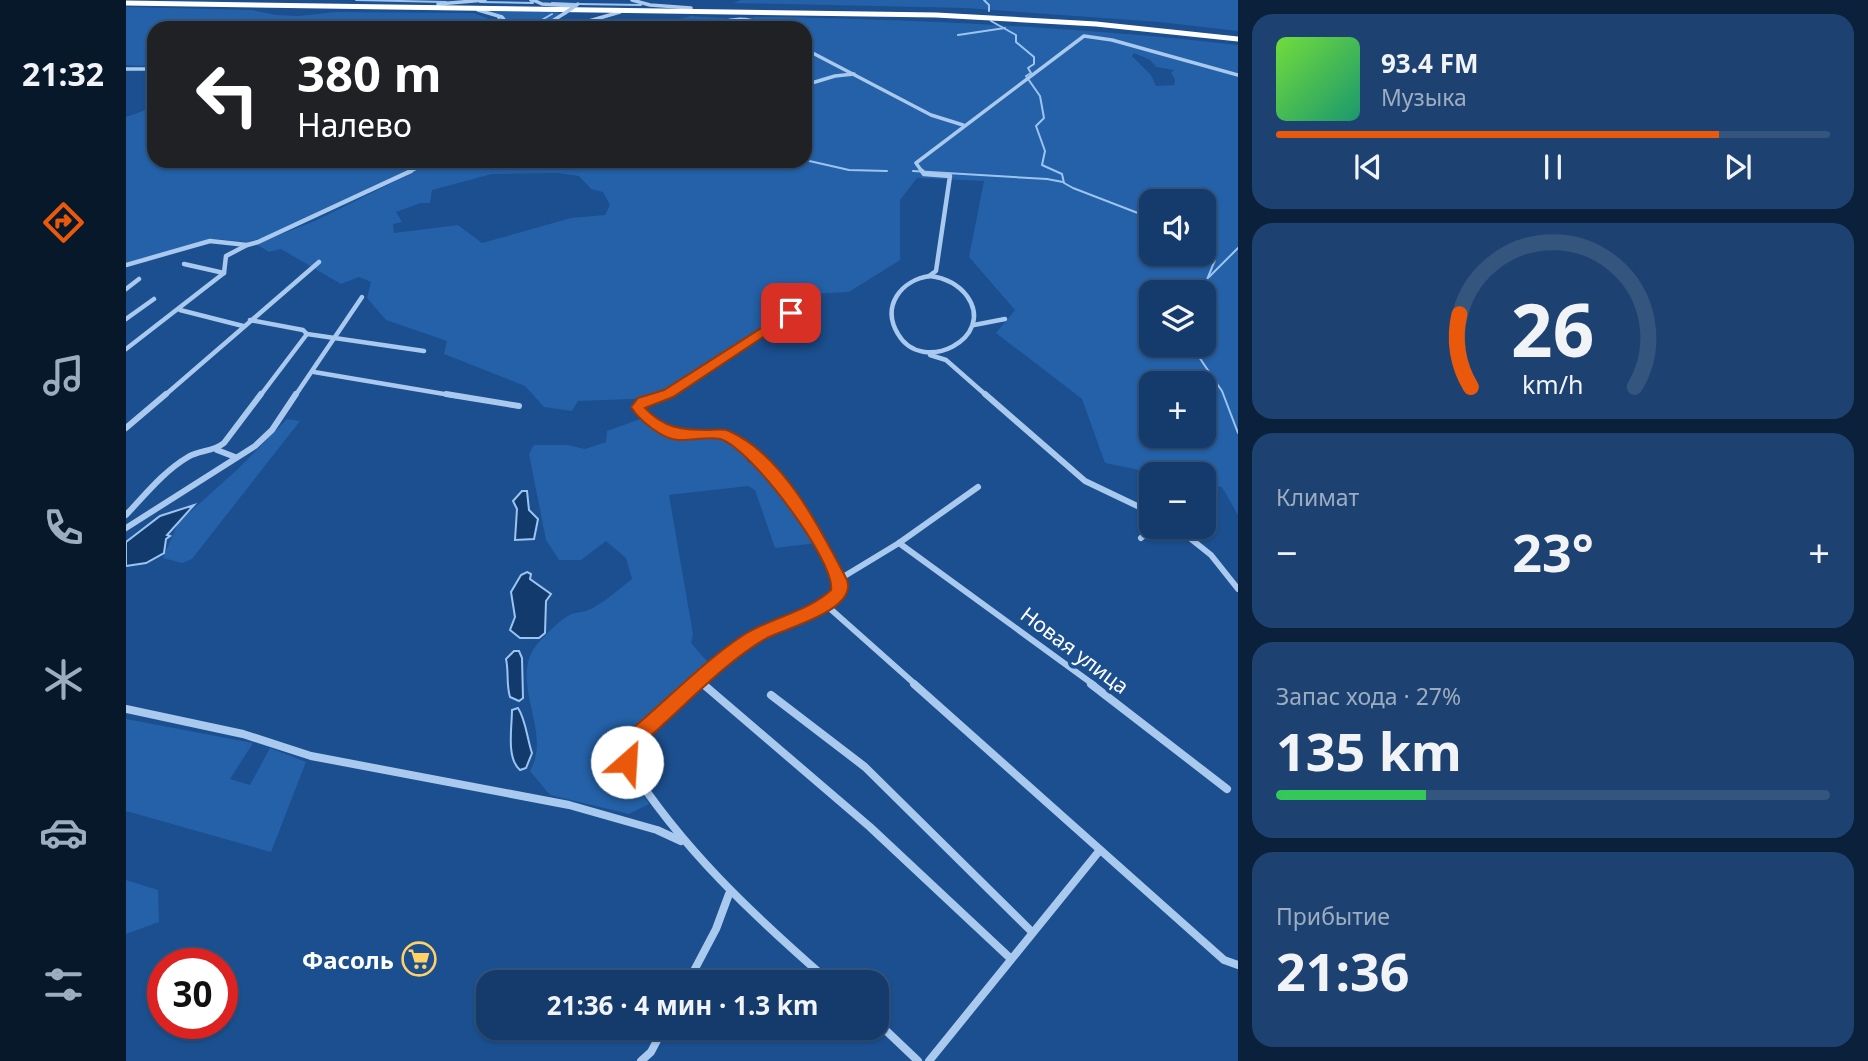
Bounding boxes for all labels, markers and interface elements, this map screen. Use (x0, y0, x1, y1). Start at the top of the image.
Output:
text: 380 m (297, 40, 442, 106)
text: 93.4 FM (1381, 45, 1478, 81)
icon: left (182, 49, 273, 140)
text: 21:32 (22, 52, 104, 95)
text: Музыка (1381, 81, 1467, 113)
text: Налево (297, 103, 412, 146)
icon: previous (1349, 148, 1387, 186)
icon: pause (1534, 148, 1572, 186)
icon: next (1719, 148, 1757, 186)
map controls (1139, 189, 1216, 539)
button: sound (1139, 189, 1216, 266)
icon: directions (39, 198, 88, 247)
button: layers (1139, 280, 1216, 357)
text: 26 (1511, 280, 1595, 379)
pin (761, 283, 821, 343)
icon: arrive (772, 294, 810, 332)
icon: music (39, 351, 88, 400)
text: km/h (1522, 367, 1584, 401)
button: + (1139, 371, 1216, 448)
button: − (1139, 462, 1216, 539)
text: Климат (1276, 481, 1359, 513)
icon: phone (39, 503, 88, 552)
text: 23° (1512, 516, 1594, 587)
text: − (1276, 526, 1298, 578)
text: + (1808, 526, 1830, 578)
street label: Новая улица (1015, 600, 1135, 700)
icon: climate (39, 655, 88, 704)
text: Запас хода · 27% (1276, 680, 1461, 712)
text: 135 km (1276, 715, 1462, 786)
position arrow (590, 725, 664, 799)
icon: car (39, 808, 88, 857)
text: Прибытие (1276, 900, 1390, 932)
text: 21:36 (1276, 935, 1410, 1006)
supermarket icon: Фасоль (400, 940, 438, 978)
place label: Фасоль (302, 943, 394, 976)
speed limit sign: 30 (147, 948, 238, 1039)
icon: filters (39, 960, 88, 1009)
text: 21:36 · 4 мин · 1.3 km (547, 987, 818, 1023)

